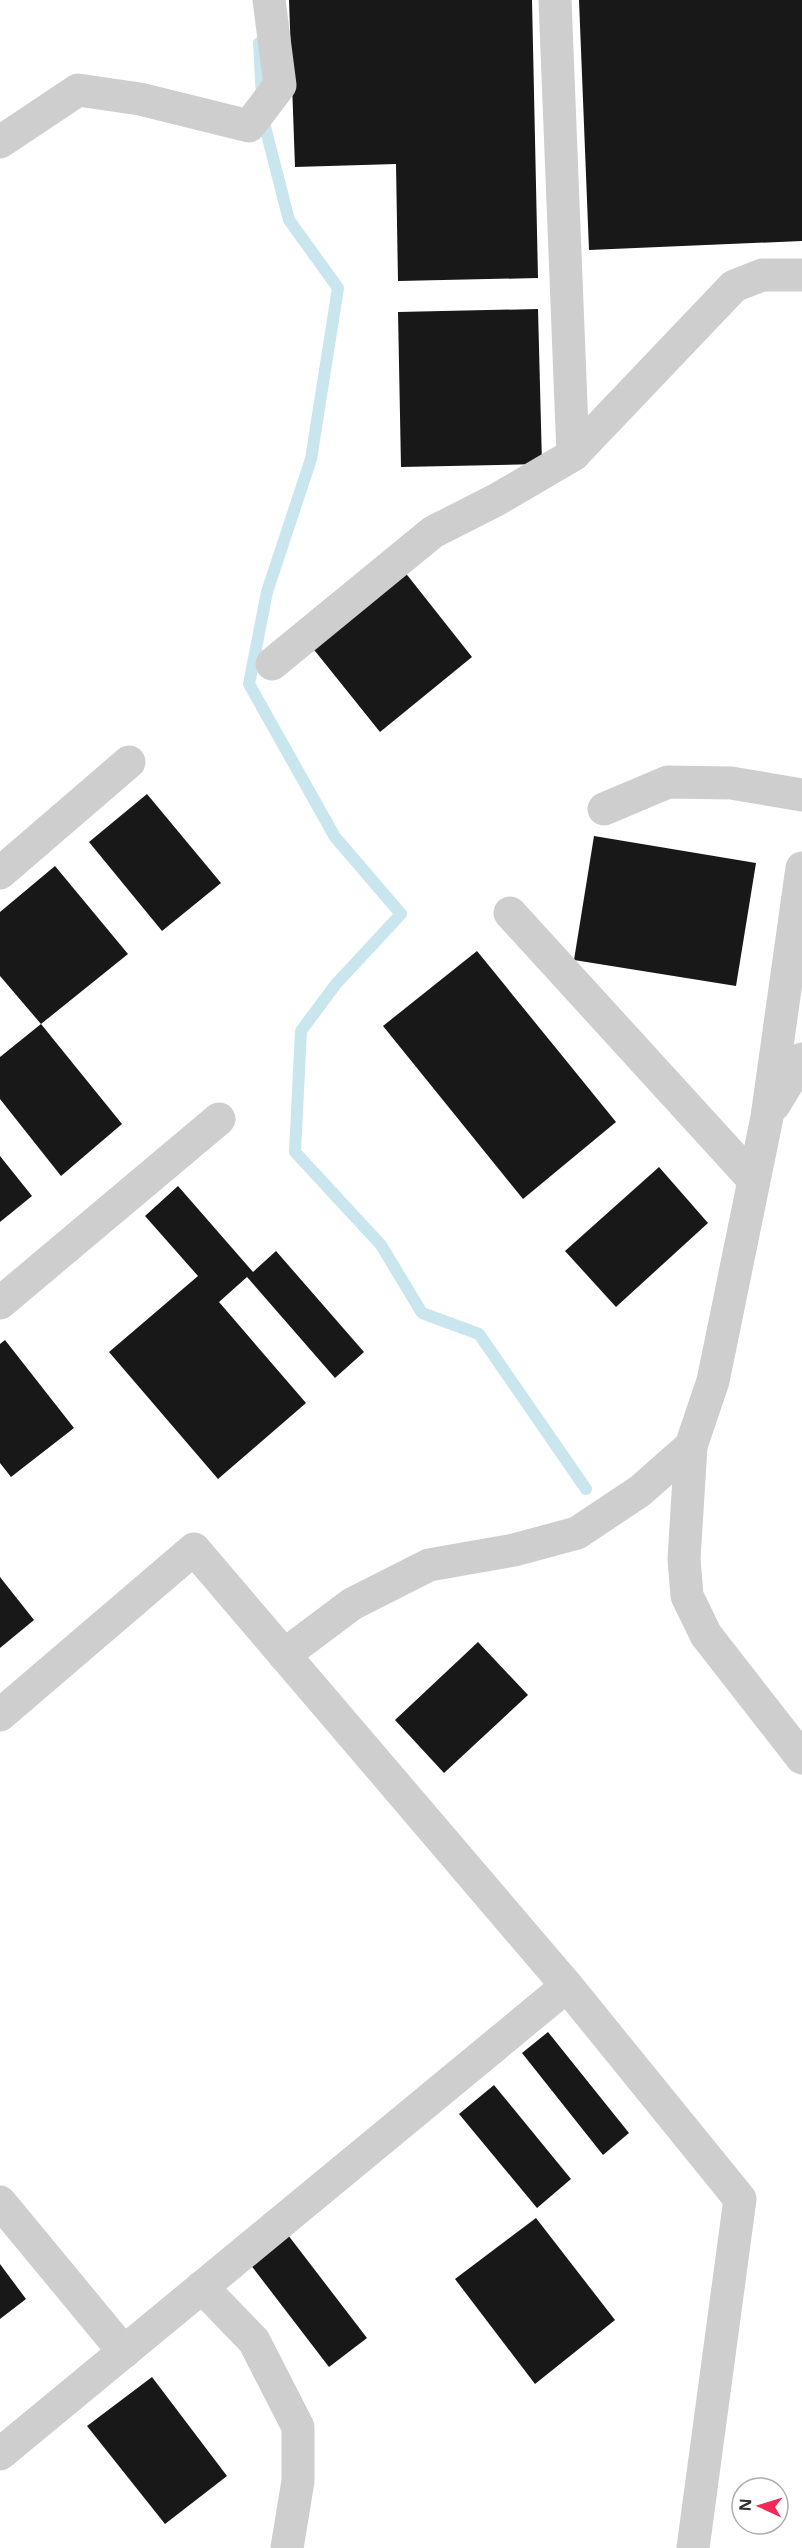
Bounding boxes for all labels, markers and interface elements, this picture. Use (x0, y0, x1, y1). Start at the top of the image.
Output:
north arrow (730, 2476, 790, 2536)
text: N (734, 2498, 756, 2512)

